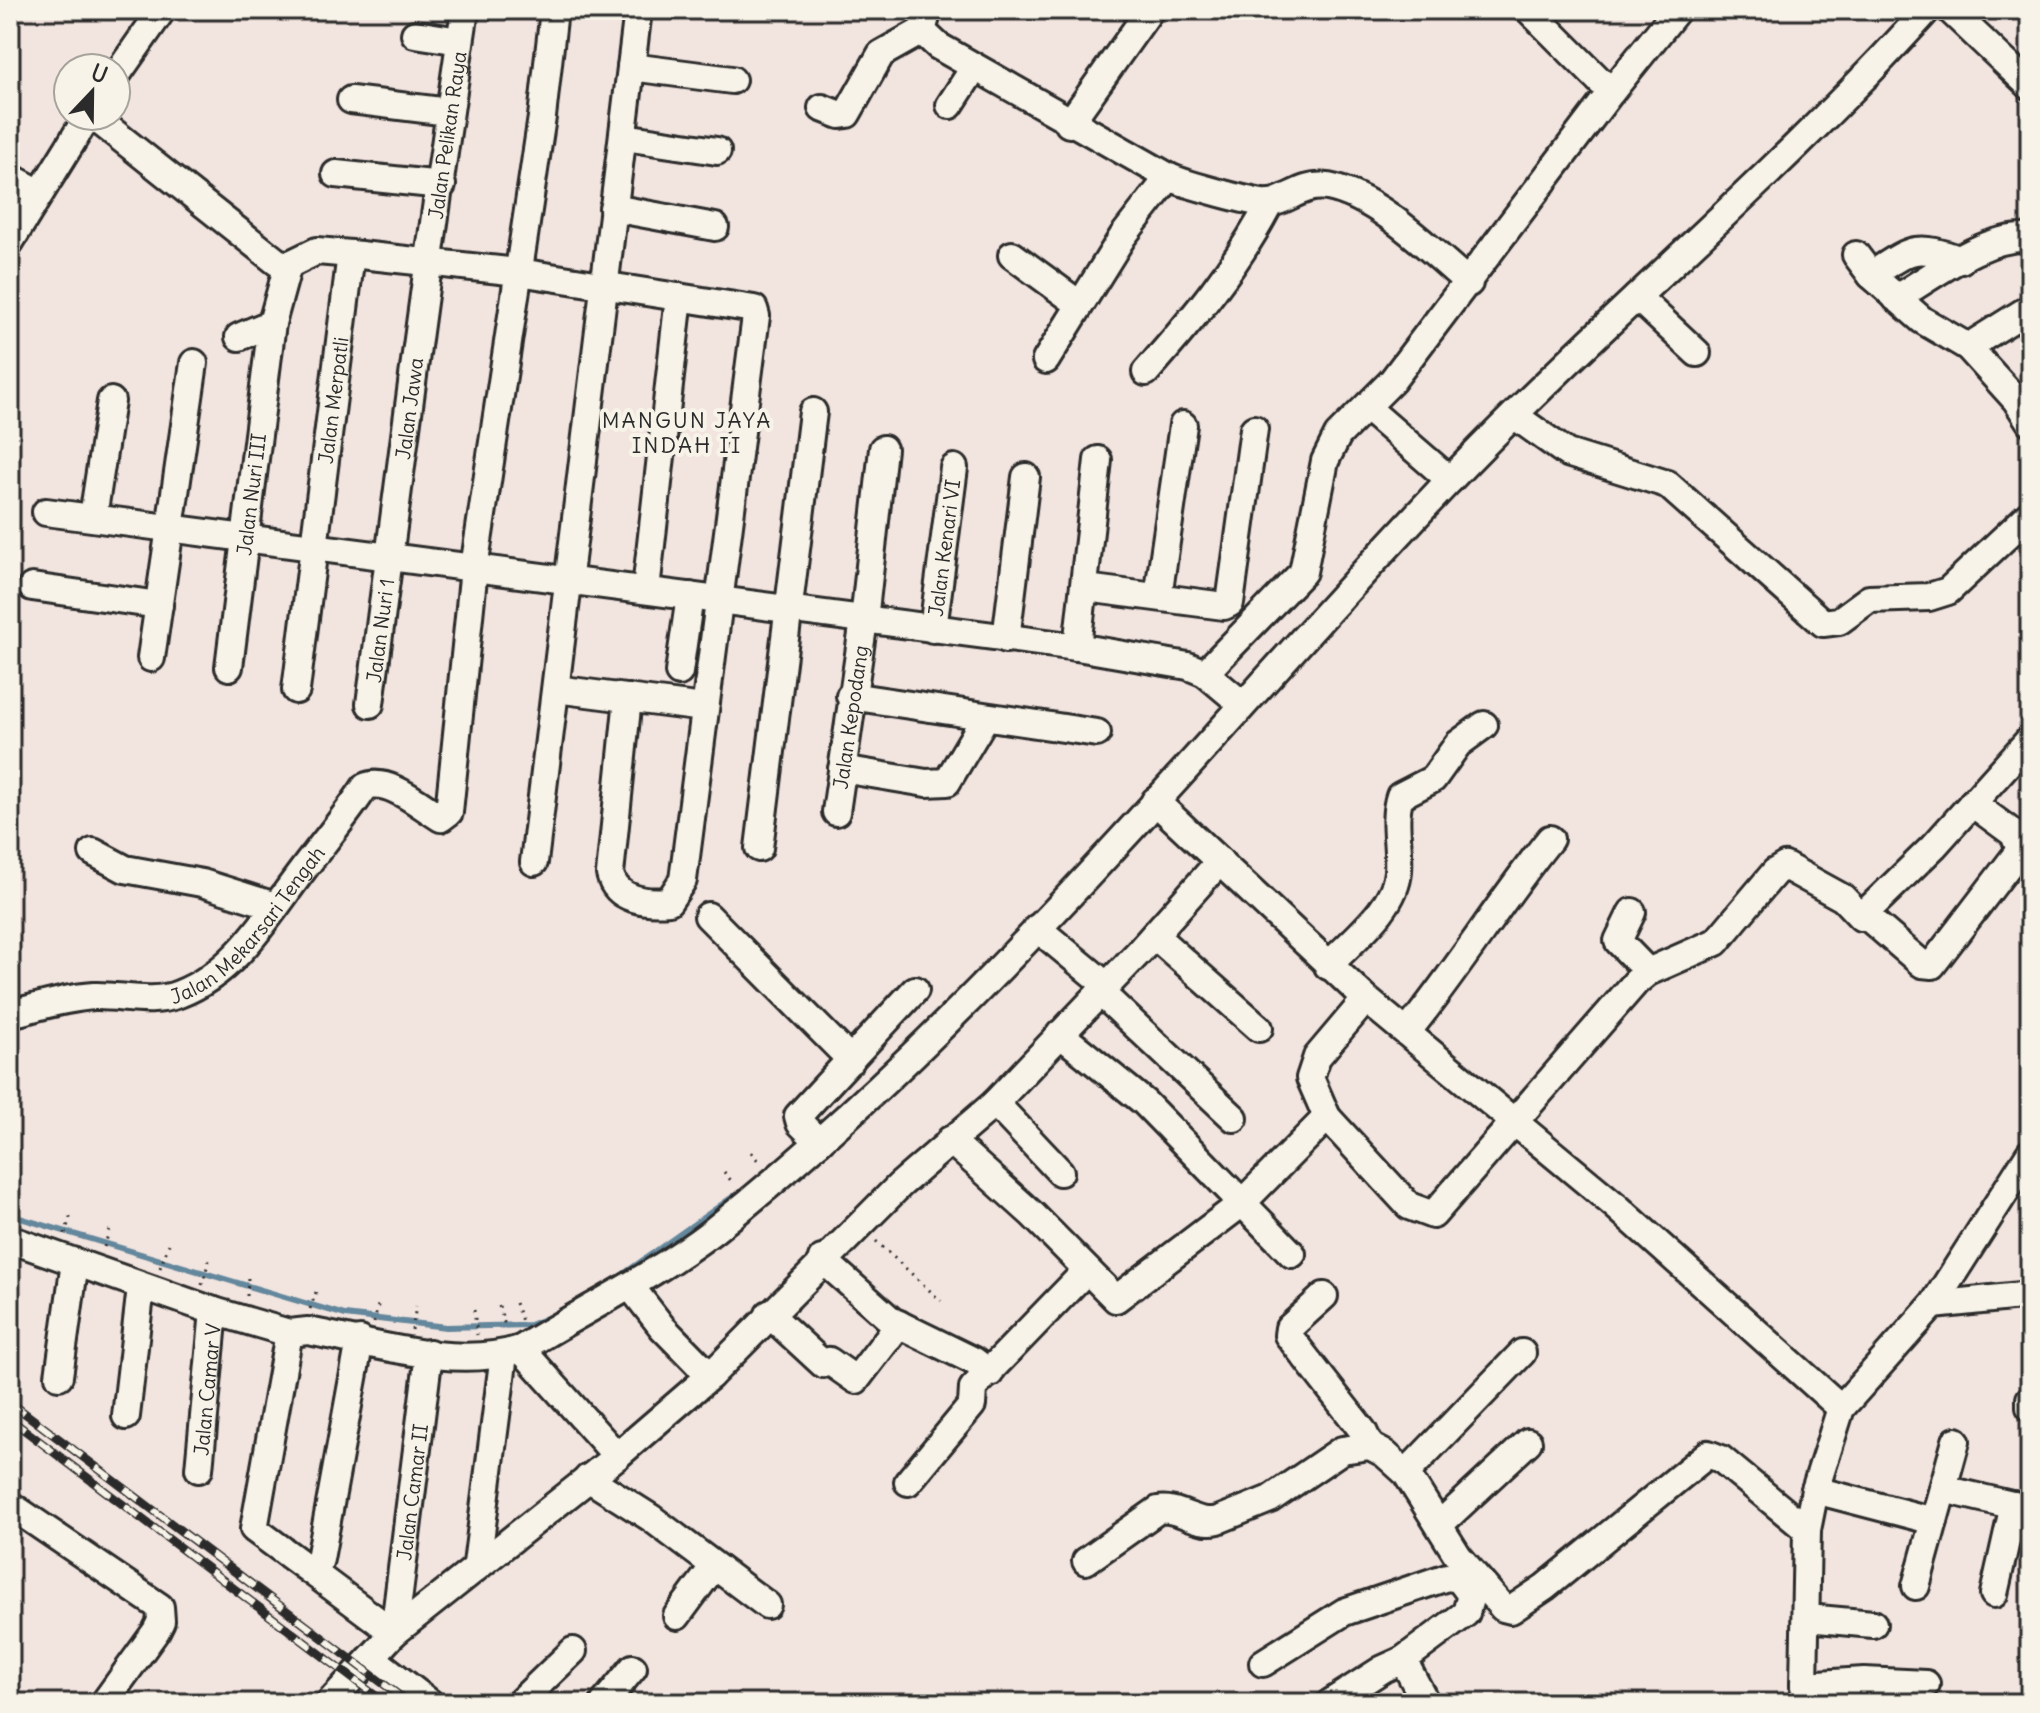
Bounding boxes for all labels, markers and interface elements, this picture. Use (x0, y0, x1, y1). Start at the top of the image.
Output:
street label: Jalan Pelikan Raya (422, 49, 471, 221)
north arrow (52, 52, 132, 132)
text: U (87, 58, 112, 89)
street label: Jalan Merpatli (312, 336, 353, 465)
street label: Jalan Jawa (390, 356, 428, 461)
district label: MANGUN JAYA INDAH II (602, 406, 772, 459)
street label: Jalan Nuri III (231, 432, 271, 557)
street label: Jalan Kenari VI (922, 478, 965, 618)
street label: Jalan Nuri 1 (360, 577, 399, 684)
street label: Jalan Kepodang (827, 643, 873, 791)
street label: Jalan Mekarsari Tengah (167, 841, 329, 1009)
street label: Jalan Camar V (188, 1322, 225, 1457)
street label: Jalan Camar II (391, 1422, 433, 1562)

